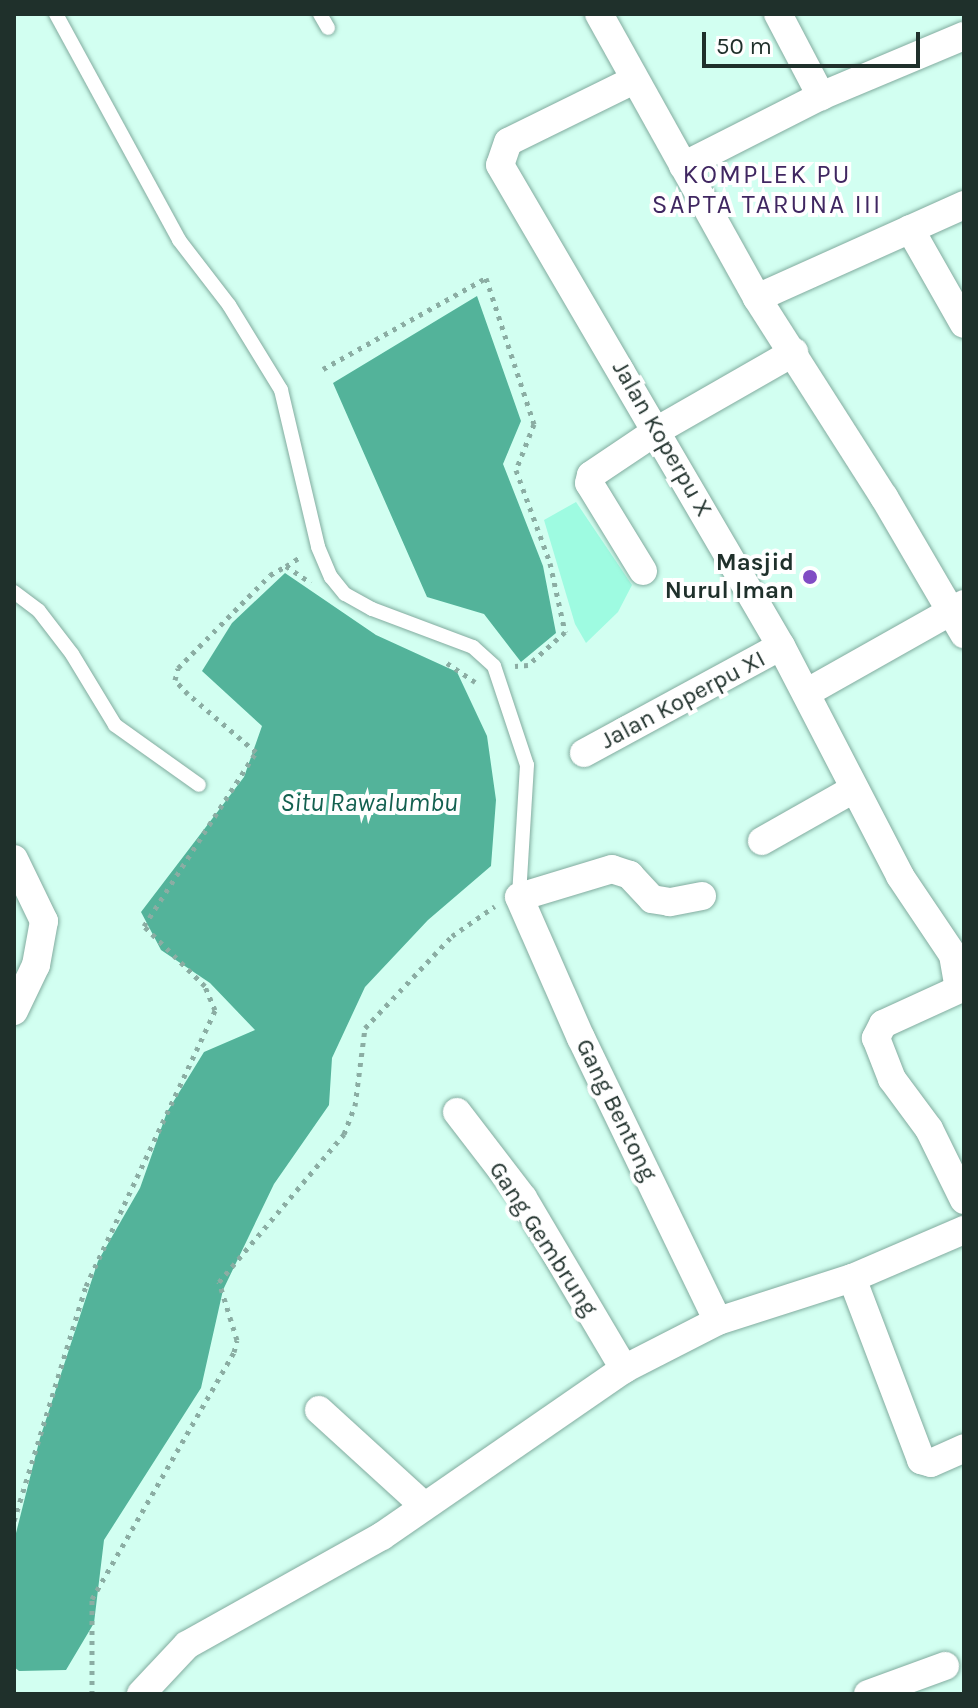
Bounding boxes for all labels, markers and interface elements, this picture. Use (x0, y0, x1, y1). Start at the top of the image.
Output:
scale bar (706, 16, 924, 66)
text: 50 m (716, 32, 772, 60)
district label: KOMPLEK PU SAPTA TARUNA III (652, 159, 882, 220)
street label: Jalan Koperpu X (606, 356, 718, 522)
place label: Masjid Nurul Iman (665, 549, 794, 605)
marker: Masjid Nurul Iman (801, 568, 819, 586)
street label: Jalan Koperpu XI (596, 645, 770, 755)
water label: Situ Rawalumbu (280, 787, 458, 819)
street label: Gang Bentong (569, 1034, 663, 1186)
street label: Gang Gembrung (482, 1156, 604, 1322)

